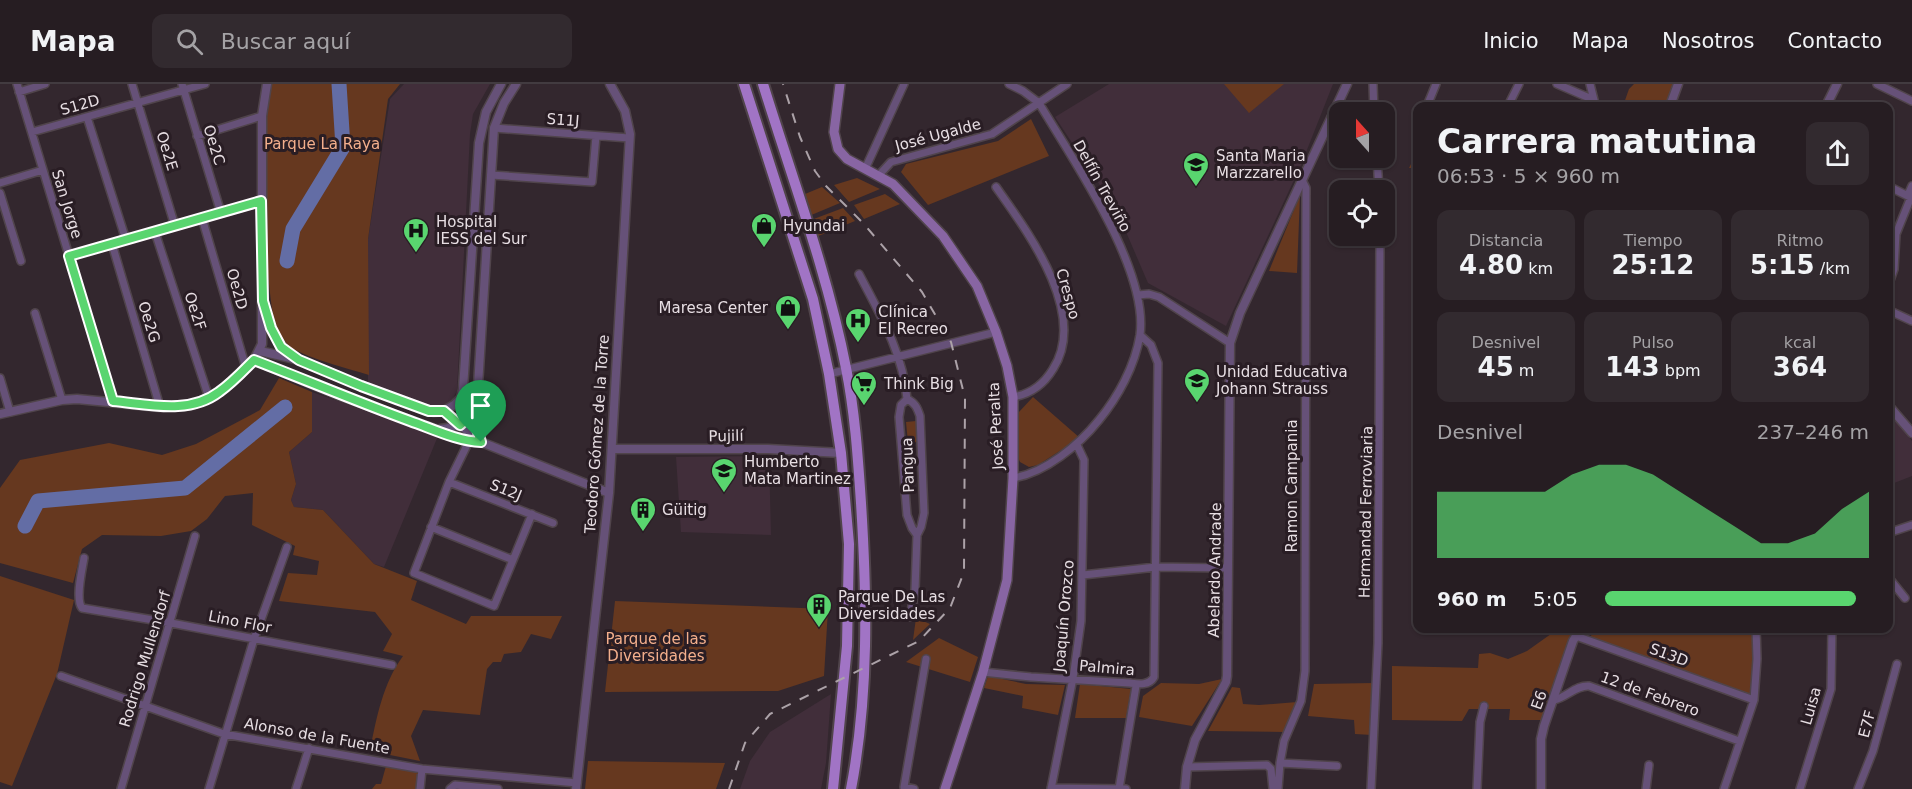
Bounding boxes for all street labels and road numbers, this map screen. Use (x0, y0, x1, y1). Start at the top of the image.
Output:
street label: S12D (58, 91, 102, 119)
street label: S11J (546, 110, 580, 130)
street label: José Ugalde (892, 115, 983, 155)
street label: Oe2C (199, 123, 229, 167)
street label: Oe2E (153, 129, 181, 173)
street label: Delfín Treviño (1069, 137, 1135, 235)
street label: San Jorge (48, 167, 86, 241)
street label: Oe2D (223, 266, 251, 312)
street label: Crespo (1052, 266, 1084, 322)
street label: Oe2F (180, 290, 210, 332)
street label: Oe2G (134, 299, 164, 345)
street label: Teodoro Gómez de la Torre (581, 334, 613, 535)
street label: José Peralta (985, 382, 1007, 471)
street label: Ramon Campania (1283, 419, 1301, 553)
street label: Hermandad Ferroviaria (1355, 426, 1377, 598)
street label: Pujilí (708, 427, 744, 445)
street label: Pangua (898, 437, 918, 493)
street label: S12J (487, 475, 525, 505)
street label: Abelardo Andrade (1205, 502, 1225, 638)
street label: Joaquín Orozco (1050, 559, 1078, 674)
street label: Rodrigo Mullendorf (116, 588, 175, 729)
street label: Lino Flor (207, 607, 274, 637)
street label: S13D (1647, 640, 1691, 670)
street label: Palmira (1078, 657, 1136, 679)
street label: 12 de Febrero (1598, 668, 1702, 720)
street label: Luisa (1797, 685, 1825, 727)
street label: E6 (1527, 688, 1551, 712)
street label: E7F (1855, 708, 1879, 740)
street label: Alonso de la Fuente (243, 714, 391, 758)

